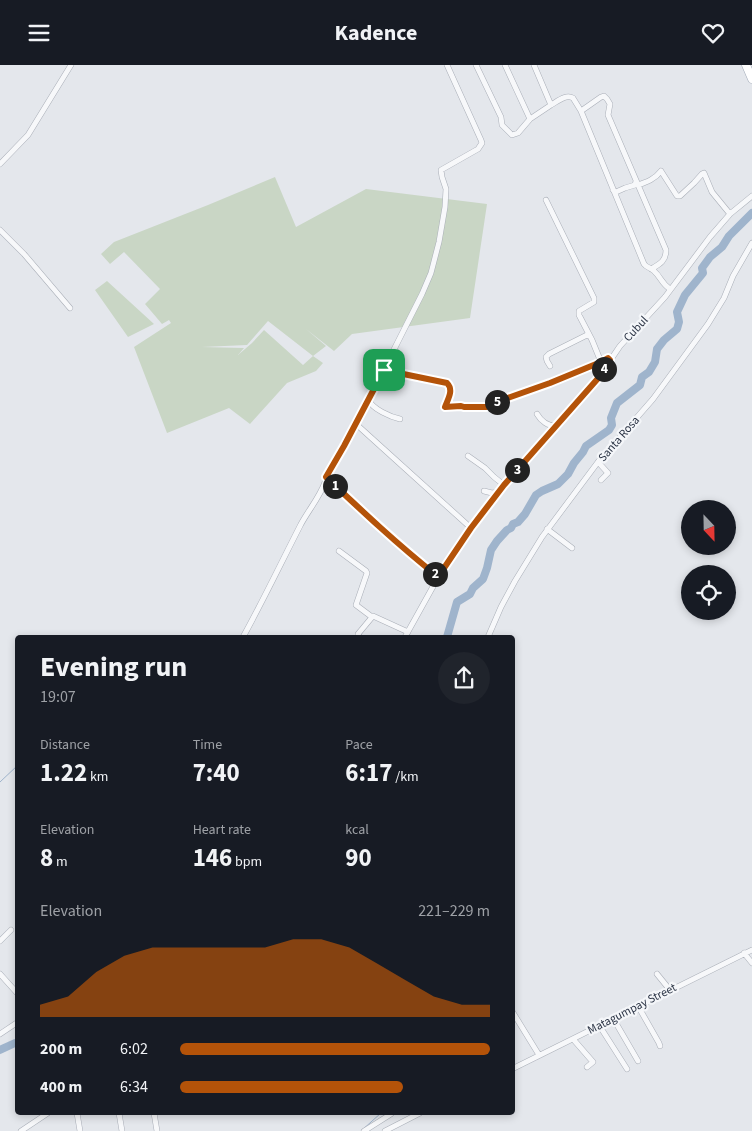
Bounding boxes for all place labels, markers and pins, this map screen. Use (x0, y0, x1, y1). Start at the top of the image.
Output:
pin (363, 349, 405, 391)
pin: 4 (592, 357, 616, 381)
pin: 5 (484, 389, 510, 415)
pin: 3 (504, 457, 530, 483)
pin: 1 (322, 473, 348, 499)
pin: 2 (422, 561, 448, 587)

